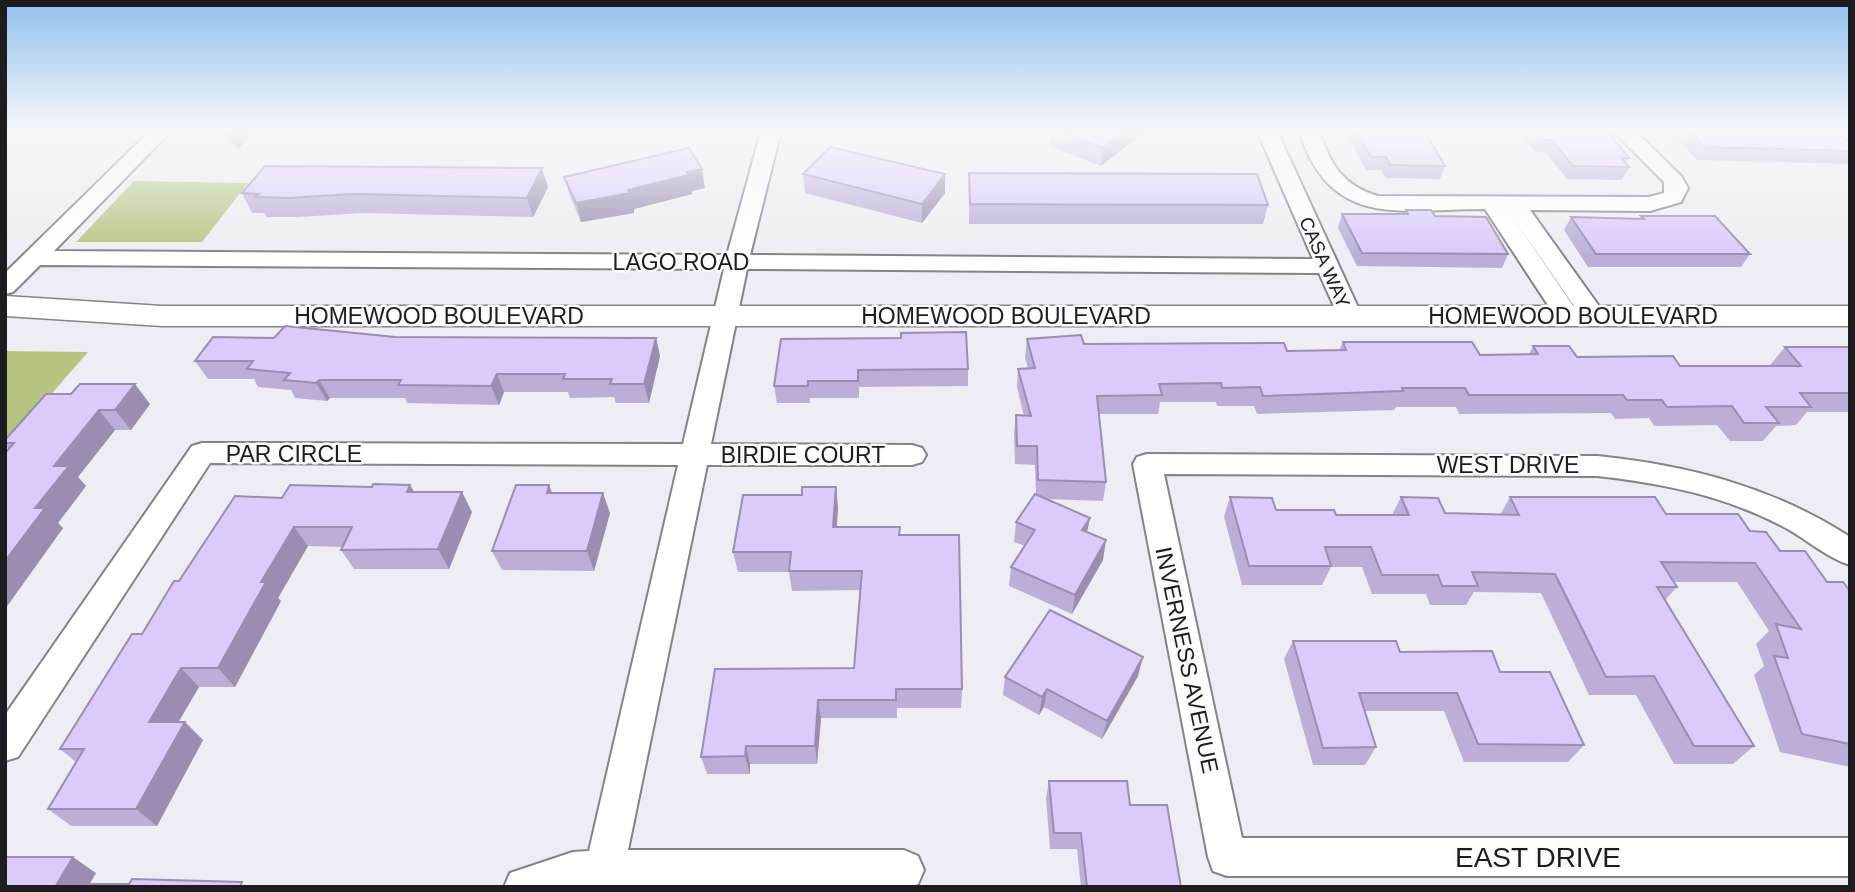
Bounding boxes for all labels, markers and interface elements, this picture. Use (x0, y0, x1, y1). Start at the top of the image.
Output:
street label: CASA WAY (1295, 214, 1354, 311)
street label: LAGO ROAD (613, 249, 749, 275)
street label: HOMEWOOD BOULEVARD (294, 303, 584, 329)
street label: HOMEWOOD BOULEVARD (861, 303, 1151, 329)
street label: HOMEWOOD BOULEVARD (1428, 303, 1718, 329)
street label: PAR CIRCLE (226, 441, 362, 467)
street label: BIRDIE COURT (721, 442, 885, 468)
street label: WEST DRIVE (1437, 452, 1579, 478)
street label: INVERNESS AVENUE (1150, 544, 1224, 776)
street label: EAST DRIVE (1455, 842, 1621, 873)

